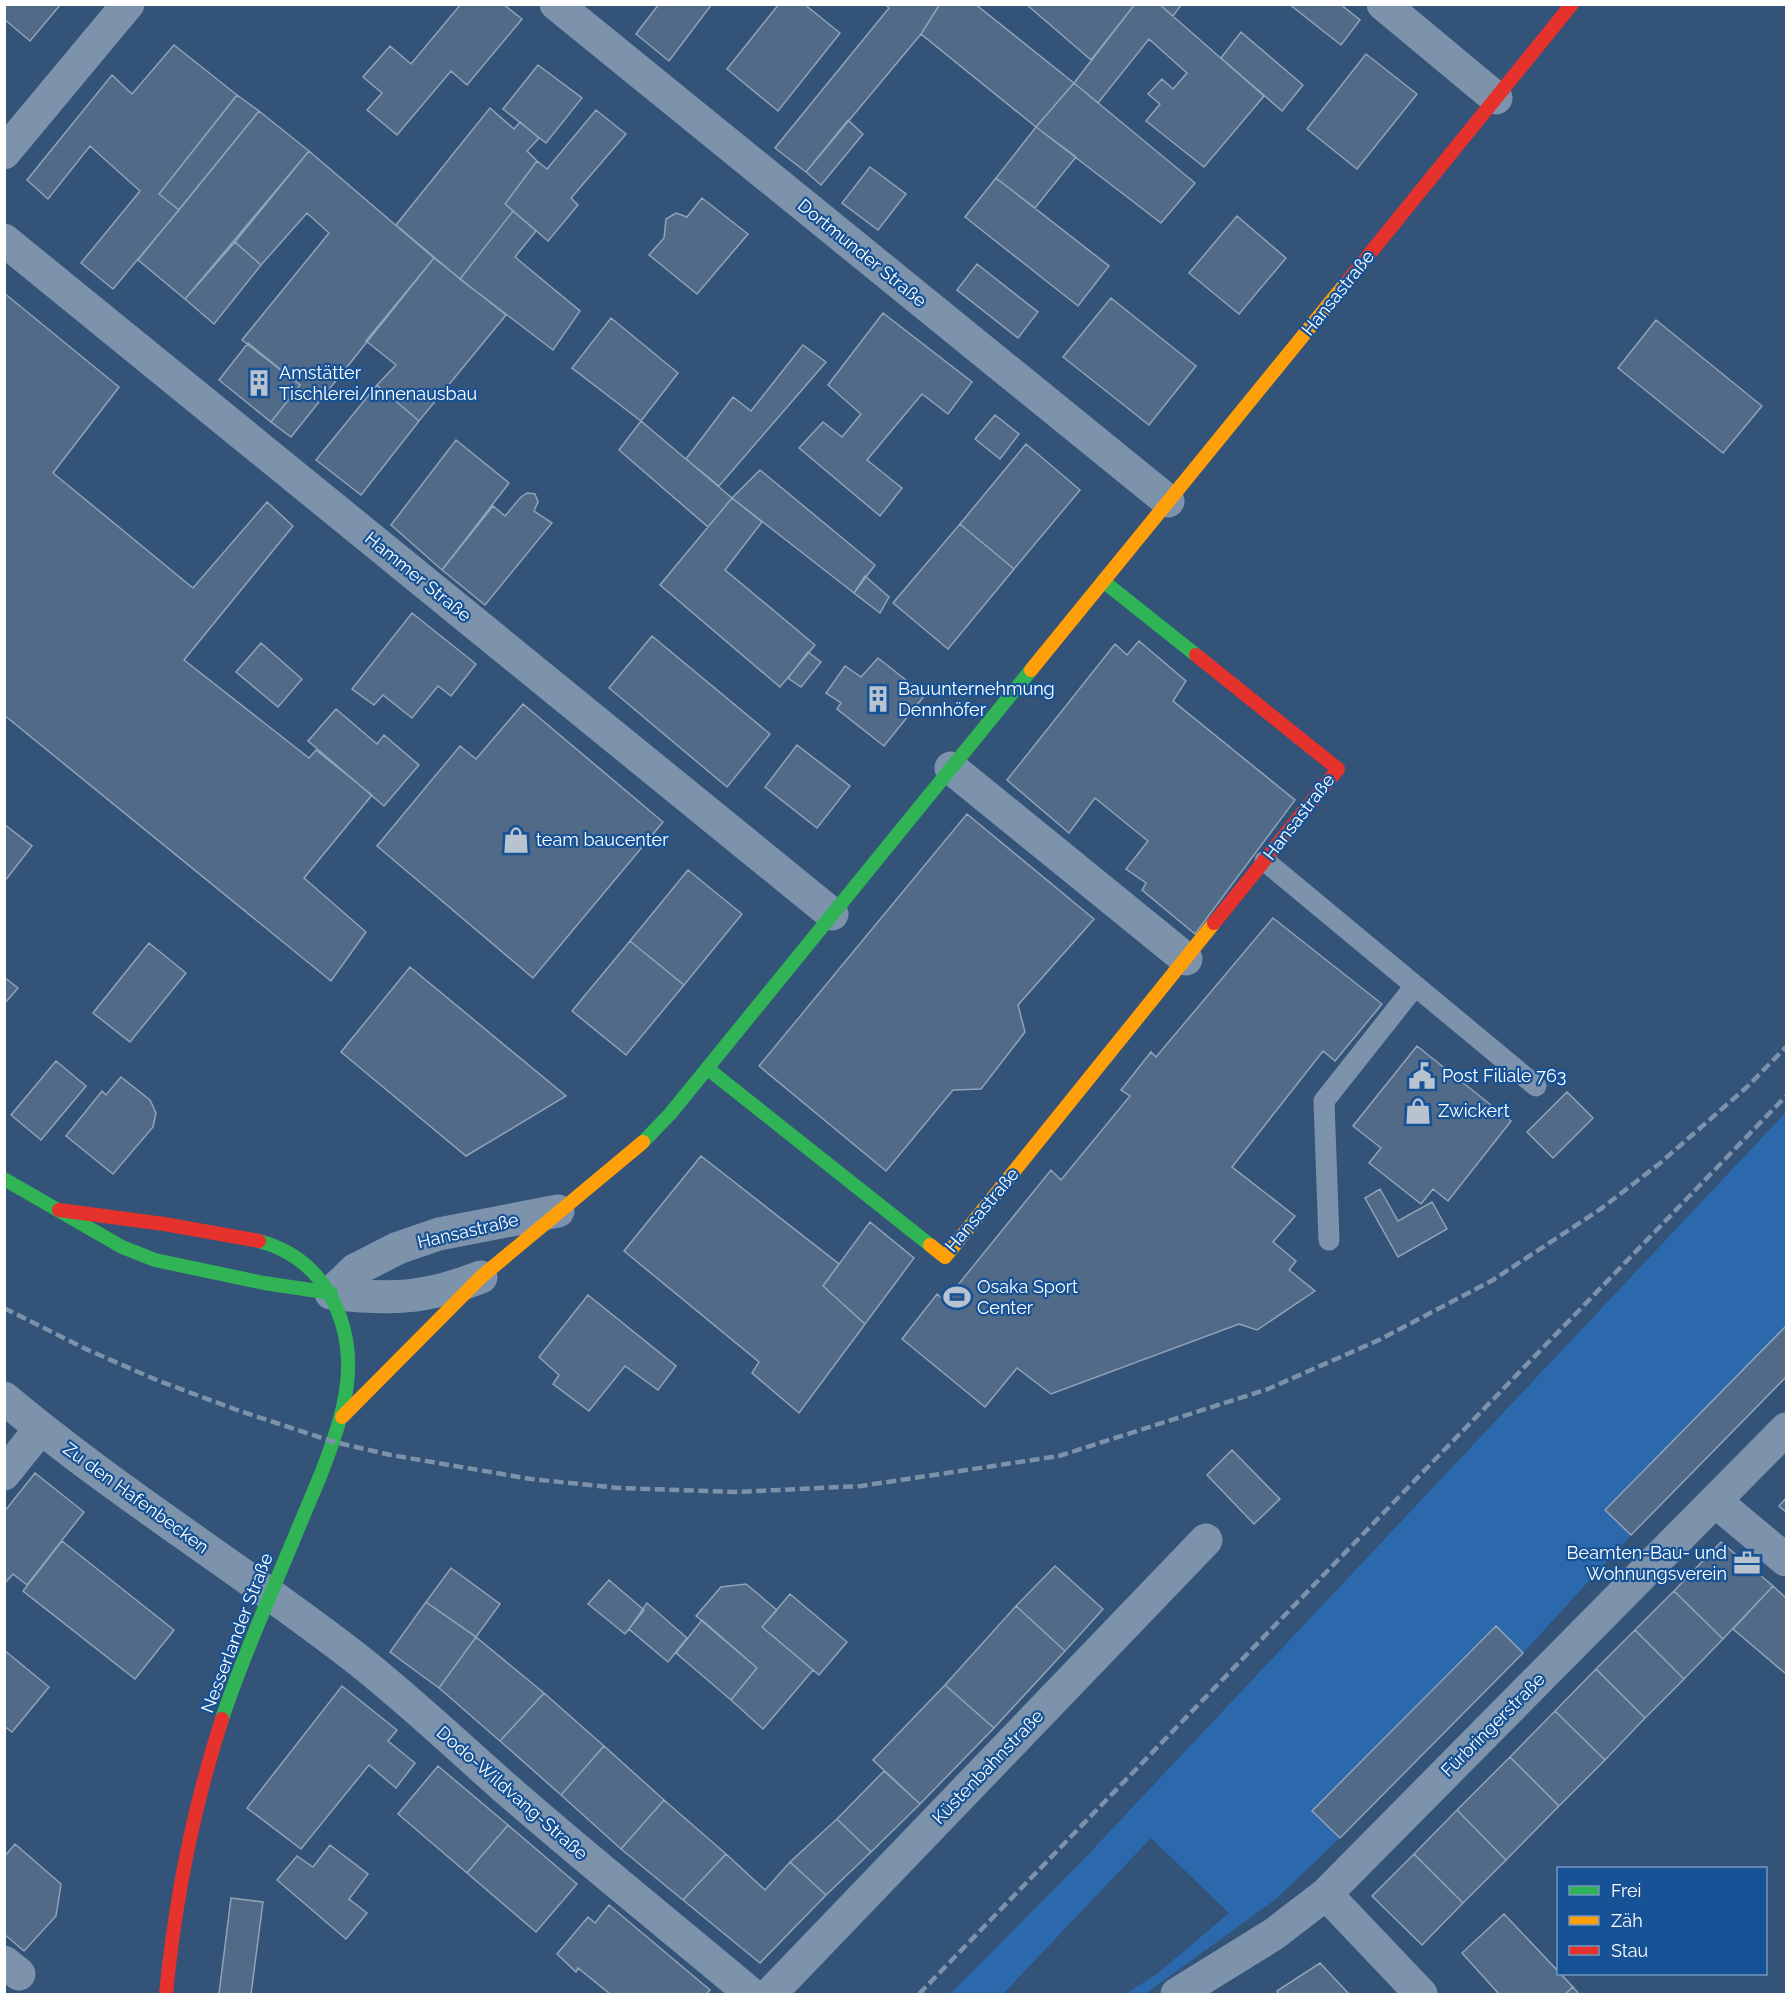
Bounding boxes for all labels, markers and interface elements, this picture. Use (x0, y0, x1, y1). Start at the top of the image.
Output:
street label: Dortmunder Straße (794, 194, 931, 311)
street label: Hansastraße (1297, 246, 1379, 339)
place label: Amstätter Tischlerei/Innenausbau (279, 362, 477, 404)
building icon: Amstätter Tischlerei/Innenausbau (244, 368, 274, 398)
street label: Hammer Straße (361, 527, 476, 626)
place label: Bauunternehmung Dennhöfer (898, 678, 1055, 720)
building icon: Bauunternehmung Dennhöfer (863, 684, 893, 714)
street label: Hansastraße (1259, 769, 1339, 864)
shop icon: team baucenter (501, 825, 531, 855)
place label: team baucenter (536, 829, 669, 850)
public building icon: Post Filiale 763 (1407, 1061, 1437, 1091)
place label: Post Filiale 763 (1442, 1065, 1566, 1086)
shop icon: Zwickert (1403, 1096, 1433, 1126)
place label: Zwickert (1438, 1100, 1509, 1121)
street label: Hansastraße (940, 1163, 1023, 1256)
street label: Hansastraße (415, 1209, 521, 1252)
place label: Osaka Sport Center (977, 1276, 1078, 1318)
sports icon: Osaka Sport Center (942, 1282, 972, 1312)
street label: Zu den Hafenbecken (60, 1438, 213, 1557)
place label: Beamten-Bau- und Wohnungsverein (1567, 1542, 1727, 1584)
office icon: Beamten-Bau- und Wohnungsverein (1732, 1548, 1762, 1578)
street label: Nesserlander Straße (196, 1550, 277, 1716)
street label: Fürbringerstraße (1436, 1668, 1549, 1781)
street label: Küstenbahnstraße (928, 1705, 1048, 1828)
street label: Dodo-Wildvang-Straße (433, 1721, 592, 1864)
legend (1557, 1867, 1767, 1975)
text: Frei (1611, 1880, 1641, 1901)
text: Zäh (1611, 1910, 1643, 1931)
text: Stau (1611, 1940, 1648, 1961)

